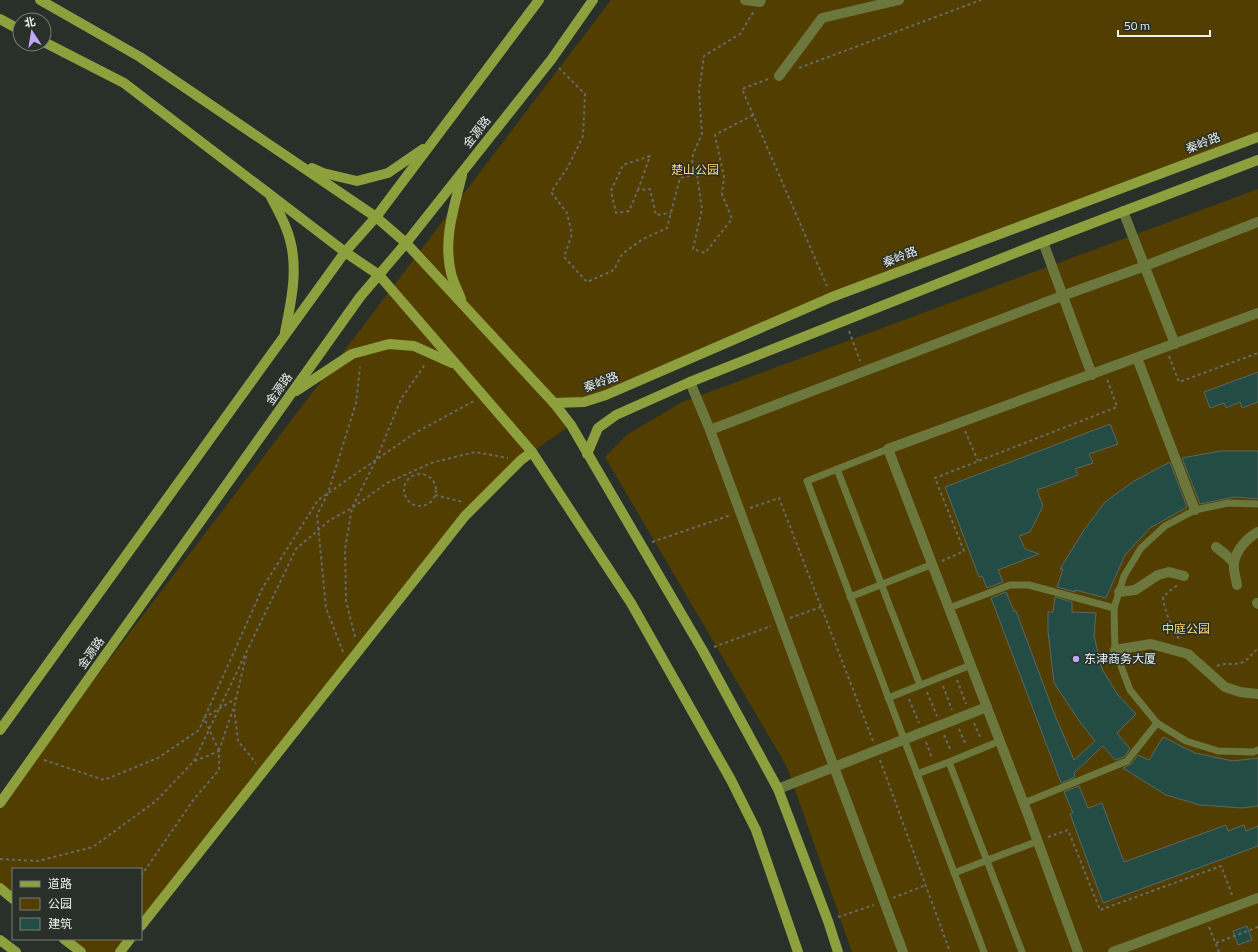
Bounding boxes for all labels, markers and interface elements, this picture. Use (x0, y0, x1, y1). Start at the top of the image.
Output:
north arrow (12, 12, 52, 52)
scale bar (1118, 12, 1210, 38)
text: 北 (23, 13, 37, 31)
text: 50 m (1124, 16, 1150, 35)
street label: 金源路 (458, 112, 495, 152)
street label: 秦岭路 (1183, 127, 1223, 158)
park label: 楚山公园 (671, 160, 719, 179)
street label: 秦岭路 (880, 241, 920, 272)
street label: 秦岭路 (581, 366, 621, 397)
street label: 金源路 (260, 369, 297, 409)
park label: 中庭公园 (1162, 619, 1210, 638)
street label: 金源路 (72, 633, 109, 673)
place label: 东津商务大厦 (1084, 649, 1156, 668)
marker: 东津商务大厦 (1071, 654, 1081, 664)
legend (12, 868, 142, 940)
text: 道路 (48, 874, 72, 893)
text: 公园 (48, 894, 72, 913)
text: 建筑 (48, 914, 72, 933)

